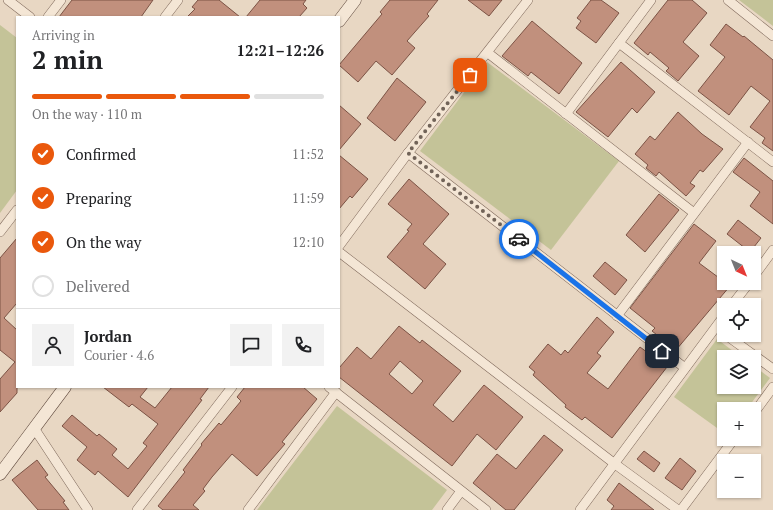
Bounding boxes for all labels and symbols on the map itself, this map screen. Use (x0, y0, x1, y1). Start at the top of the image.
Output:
pin (453, 58, 487, 92)
courier (499, 219, 539, 259)
north arrow (717, 246, 761, 290)
pin (645, 334, 679, 368)

